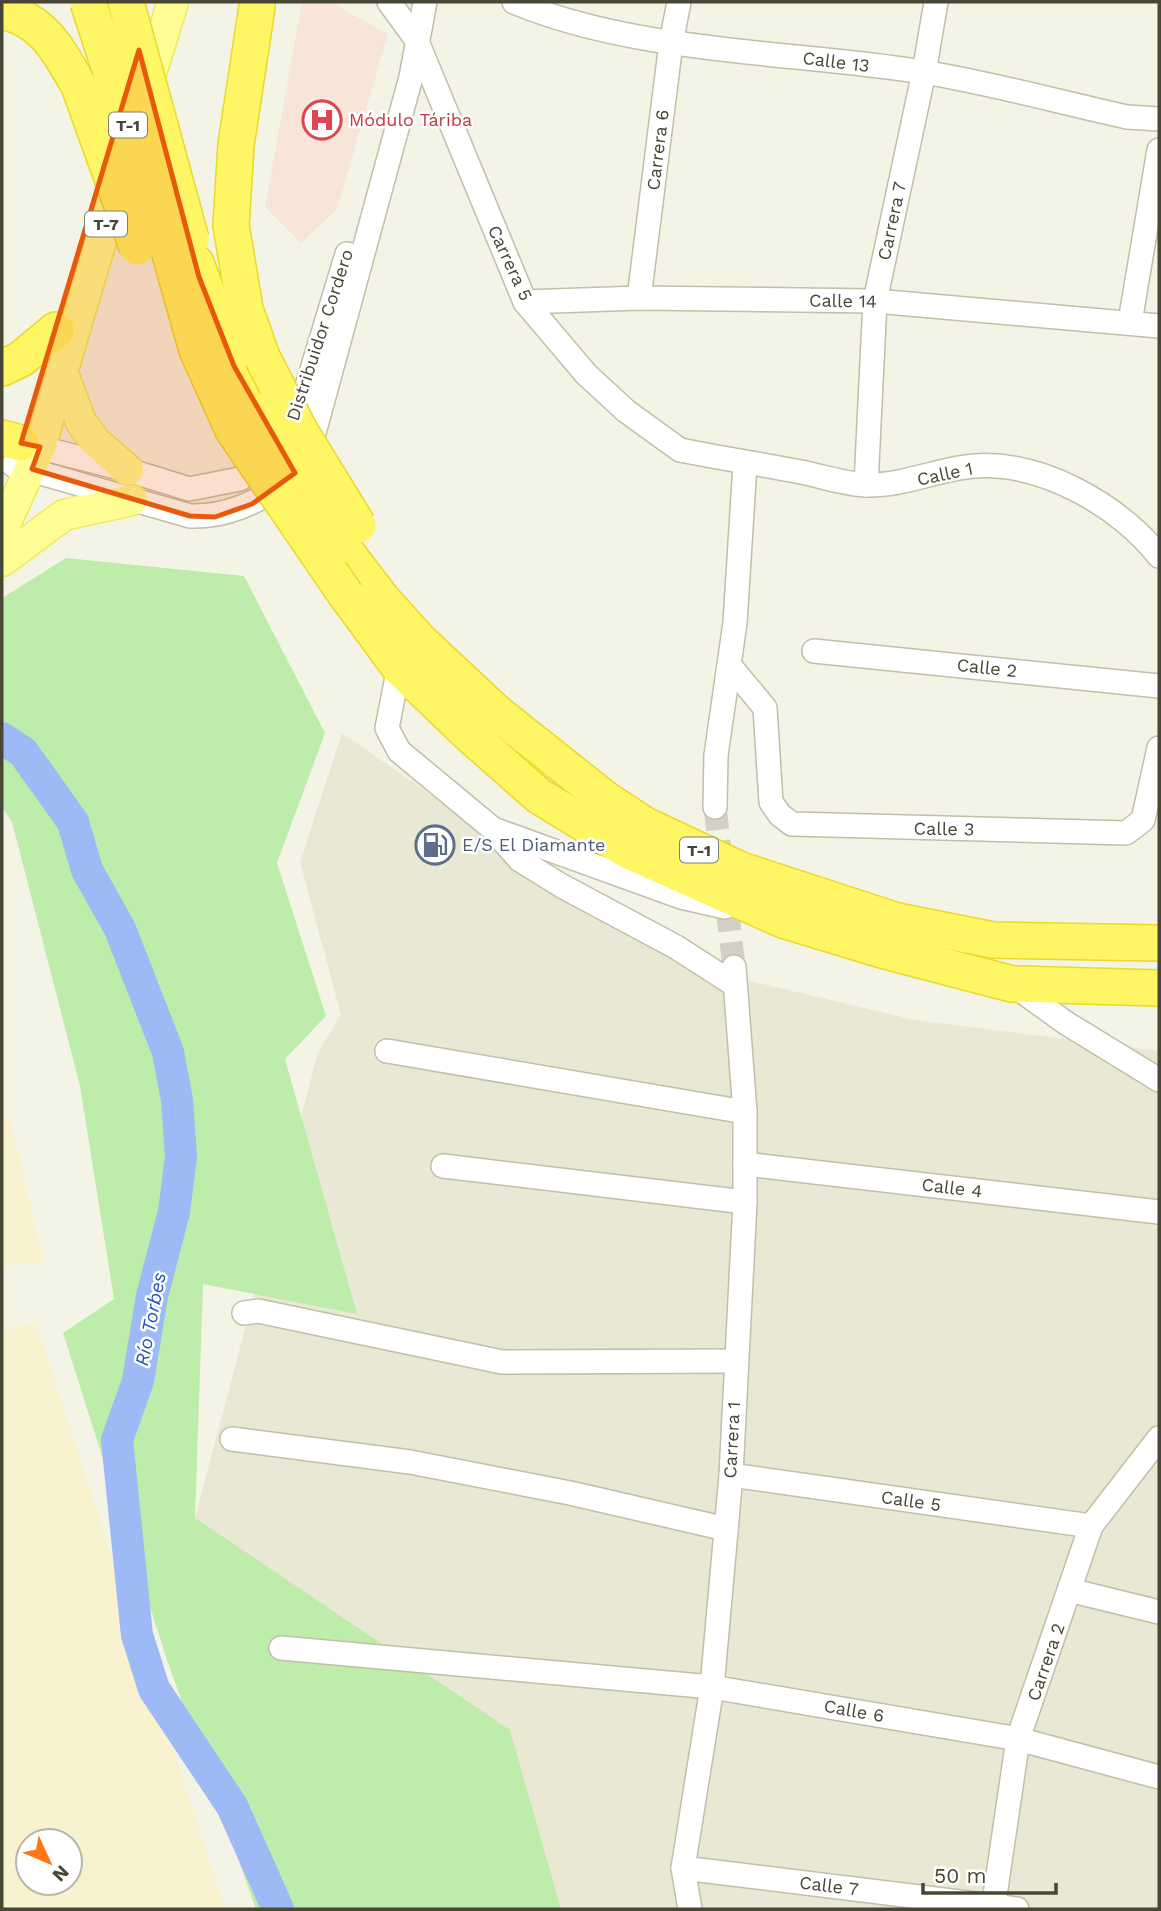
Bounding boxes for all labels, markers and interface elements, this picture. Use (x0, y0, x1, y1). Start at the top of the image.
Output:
street label: Calle 13 (801, 47, 871, 76)
hospital icon: Módulo Táriba (301, 99, 343, 141)
street label: Carrera 6 (642, 108, 673, 192)
place label: Módulo Táriba (349, 109, 472, 130)
road number: T-1 (109, 113, 147, 138)
street label: Carrera 7 (873, 180, 910, 262)
road number: T-7 (85, 212, 127, 236)
street label: Carrera 5 (484, 222, 537, 304)
street label: Distribuidor Cordero (282, 247, 357, 423)
street label: Calle 14 (809, 289, 877, 312)
street label: Calle 1 (915, 457, 975, 490)
street label: Calle 2 (956, 654, 1018, 681)
street label: Calle 3 (914, 817, 974, 840)
fuel station icon: E/S El Diamante (414, 824, 456, 866)
place label: E/S El Diamante (462, 834, 605, 855)
road number: T-1 (680, 838, 718, 862)
street label: Calle 4 (920, 1173, 984, 1202)
water label: Río Torbes (130, 1270, 171, 1368)
street label: Carrera 1 (719, 1401, 744, 1479)
street label: Calle 5 (880, 1486, 943, 1515)
street label: Carrera 2 (1022, 1620, 1069, 1703)
street label: Calle 6 (822, 1695, 886, 1726)
north arrow (14, 1827, 84, 1897)
scale bar (923, 1852, 1056, 1896)
text: N (48, 1860, 74, 1887)
text: 50 m (934, 1863, 986, 1888)
street label: Calle 7 (798, 1871, 860, 1900)

